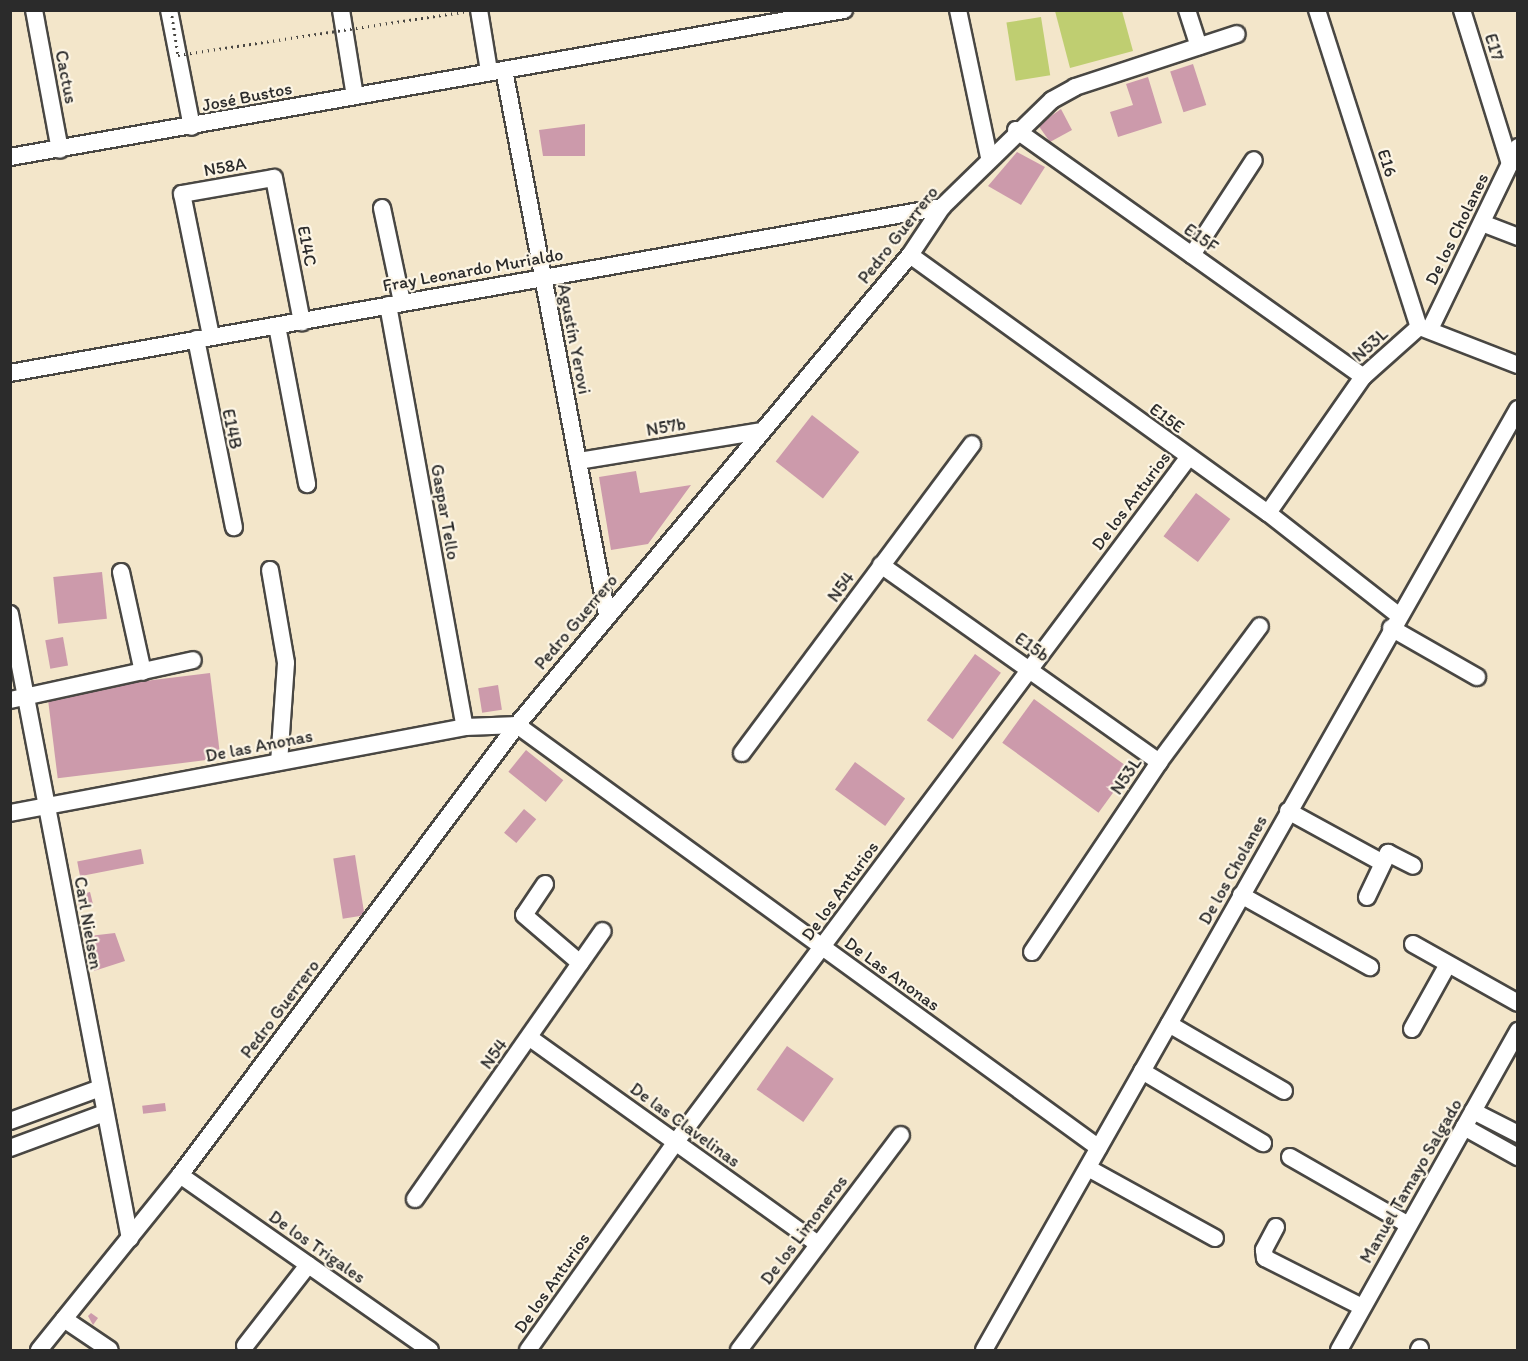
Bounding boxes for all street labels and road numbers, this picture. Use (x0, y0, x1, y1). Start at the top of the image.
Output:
street label: E17 (1480, 31, 1508, 63)
street label: Cactus (50, 48, 82, 106)
street label: José Bustos (200, 78, 294, 116)
street label: E16 (1372, 146, 1402, 180)
street label: N58A (202, 153, 248, 181)
street label: De los Cholanes (1421, 169, 1493, 289)
street label: Pedro Guerrero (853, 182, 943, 288)
street label: E15F (1180, 219, 1222, 257)
street label: E14C (293, 224, 321, 268)
street label: Fray Leonardo Murialdo (381, 243, 565, 297)
street label: Agustín Yerovi (553, 282, 595, 396)
street label: N53L (1348, 323, 1392, 367)
street label: E15E (1145, 398, 1189, 438)
street label: E14B (217, 407, 247, 451)
street label: N57b (644, 413, 688, 441)
street label: De los Anturios (1087, 447, 1175, 555)
street label: Gaspar Tello (426, 463, 464, 561)
street label: N54 (823, 568, 859, 606)
street label: Pedro Guerrero (530, 570, 622, 674)
street label: E15b (1011, 628, 1053, 666)
street label: De las Anonas (204, 725, 314, 767)
street label: N53L (1106, 753, 1146, 799)
street label: De los Cholanes (1194, 811, 1272, 929)
street label: De los Anturios (797, 837, 883, 945)
street label: Carl Nielsen (69, 875, 107, 971)
street label: De Las Anonas (840, 932, 944, 1016)
street label: Pedro Guerrero (236, 955, 324, 1063)
street label: N54 (476, 1035, 512, 1073)
street label: De las Clavelinas (626, 1078, 744, 1172)
street label: Manuel Tamayo Salgado (1355, 1095, 1467, 1267)
street label: De los Limoneros (756, 1171, 852, 1289)
street label: De los Trigales (265, 1206, 369, 1288)
street label: De los Anturios (509, 1228, 595, 1338)

